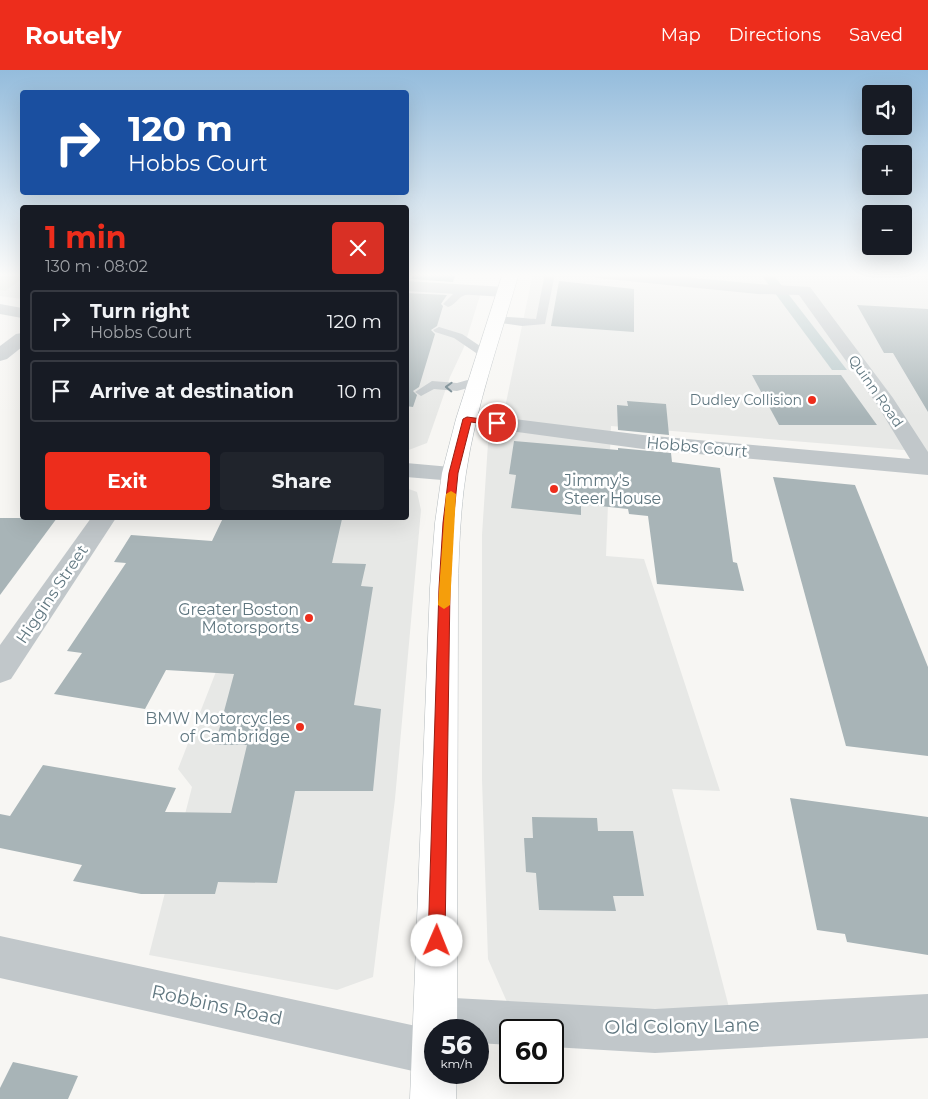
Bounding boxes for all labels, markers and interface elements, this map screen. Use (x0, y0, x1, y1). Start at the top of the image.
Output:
text: Routely (25, 21, 122, 50)
text: Map (661, 24, 701, 46)
text: Directions (729, 24, 821, 46)
text: Saved (849, 24, 903, 46)
map controls (862, 85, 912, 255)
button: sound (862, 85, 912, 135)
text: 120 m (128, 107, 233, 150)
icon: right (45, 110, 110, 175)
button: + (862, 145, 912, 195)
text: Hobbs Court (128, 150, 268, 177)
button: − (862, 205, 912, 255)
text: 1 min (45, 219, 126, 256)
button: close (332, 222, 384, 274)
text: 130 m · 08:02 (45, 257, 148, 276)
text: Turn right (90, 300, 190, 323)
icon: right (47, 307, 75, 335)
text: 120 m (327, 310, 382, 333)
text: Hobbs Court (90, 323, 192, 342)
street label: Quinn Road (845, 351, 907, 431)
icon: arrive (47, 377, 75, 405)
text: Arrive at destination (90, 380, 294, 403)
text: 10 m (337, 380, 382, 403)
one-way arrow (445, 381, 453, 392)
place label: Dudley Collision (690, 391, 802, 409)
marker: Dudley Collision (806, 394, 818, 406)
pin (476, 402, 518, 444)
icon: arrive (483, 409, 511, 437)
street label: Hobbs Court (646, 433, 749, 461)
button: Exit (45, 452, 210, 510)
button: Share (220, 452, 384, 510)
place label: Jimmy's Steer House (563, 471, 661, 508)
marker: Jimmy's Steer House (548, 483, 560, 495)
street label: Higgins Street (12, 541, 92, 647)
place label: Greater Boston Motorsports (178, 600, 299, 637)
marker: Greater Boston Motorsports (303, 612, 315, 624)
place label: BMW Motorcycles of Cambridge (145, 709, 290, 746)
marker: BMW Motorcycles of Cambridge (294, 721, 306, 733)
position arrow (410, 914, 462, 966)
street label: Robbins Road (149, 980, 285, 1030)
street label: Old Colony Lane (604, 1013, 760, 1039)
speed limit sign: 60 (499, 1019, 564, 1084)
text: 56 (441, 1030, 472, 1060)
text: km/h (440, 1056, 473, 1071)

